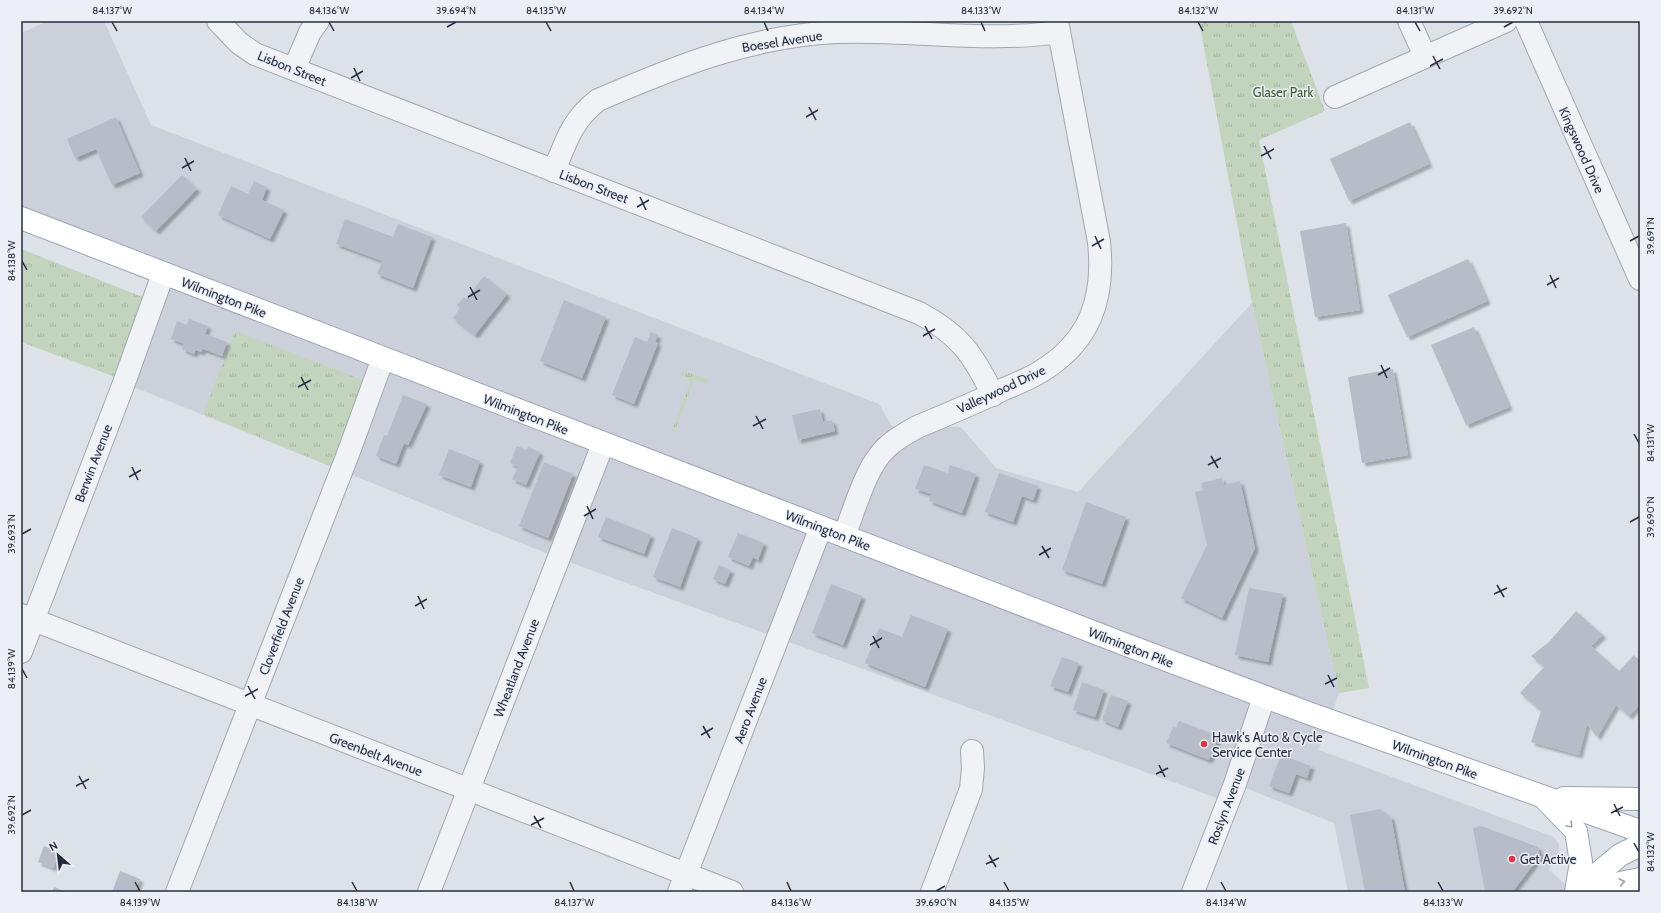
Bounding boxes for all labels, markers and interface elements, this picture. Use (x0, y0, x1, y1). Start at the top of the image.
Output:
text: 84.137°W (92, 4, 132, 17)
text: 84.136°W (309, 4, 350, 17)
text: 39.694°N (436, 4, 476, 17)
text: 84.135°W (526, 4, 567, 17)
text: 84.134°W (744, 4, 785, 17)
text: 84.133°W (961, 4, 1002, 17)
text: 84.132°W (1178, 4, 1218, 17)
text: 84.131°W (1396, 4, 1435, 17)
text: 39.692°N (1493, 4, 1533, 17)
street label: Boesel Avenue (741, 27, 824, 55)
street label: Lisbon Street (255, 47, 329, 89)
park label: Glaser Park (1253, 84, 1313, 100)
street label: Kingswood Drive (1556, 104, 1608, 196)
street label: Lisbon Street (557, 166, 631, 207)
text: 39.691°N (1644, 217, 1657, 255)
text: 84.138°W (5, 240, 18, 281)
street label: Wilmington Pike (179, 273, 269, 321)
street label: Valleywood Drive (954, 361, 1048, 417)
street label: Wilmington Pike (481, 390, 571, 438)
street label: Berwin Avenue (71, 421, 115, 504)
text: 84.131°W (1644, 423, 1657, 462)
text: 39.690°N (1644, 496, 1657, 538)
street label: Wilmington Pike (783, 506, 873, 554)
text: 39.693°N (5, 514, 18, 554)
street label: Cloverfield Avenue (255, 575, 307, 677)
street label: Wheatland Avenue (490, 616, 542, 720)
street label: Wilmington Pike (1086, 623, 1176, 671)
text: 84.139°W (5, 648, 18, 689)
street label: Aero Avenue (730, 674, 770, 745)
street label: Greenbelt Avenue (327, 729, 425, 779)
place label: Hawk's Auto & Cycle Service Center (1212, 729, 1323, 760)
street label: Wilmington Pike (1390, 736, 1480, 782)
marker: Hawk's Auto & Cycle Service Center (1199, 739, 1209, 749)
street label: Roslyn Avenue (1204, 765, 1248, 847)
text: 39.692°N (5, 795, 18, 835)
one-way arrow (1565, 820, 1573, 828)
text: 84.132°W (1644, 832, 1657, 872)
north arrow (38, 835, 78, 875)
text: N (47, 838, 60, 854)
place label: Get Active (1520, 851, 1577, 867)
marker: Get Active (1507, 854, 1517, 864)
one-way arrow (1619, 879, 1625, 887)
text: 84.139°W (120, 896, 161, 909)
text: 84.138°W (337, 896, 378, 909)
text: 84.137°W (554, 896, 594, 909)
text: 84.136°W (771, 896, 812, 909)
text: 39.690°N (915, 896, 957, 909)
text: 84.135°W (989, 896, 1030, 909)
text: 84.134°W (1206, 896, 1247, 909)
text: 84.133°W (1423, 896, 1464, 909)

